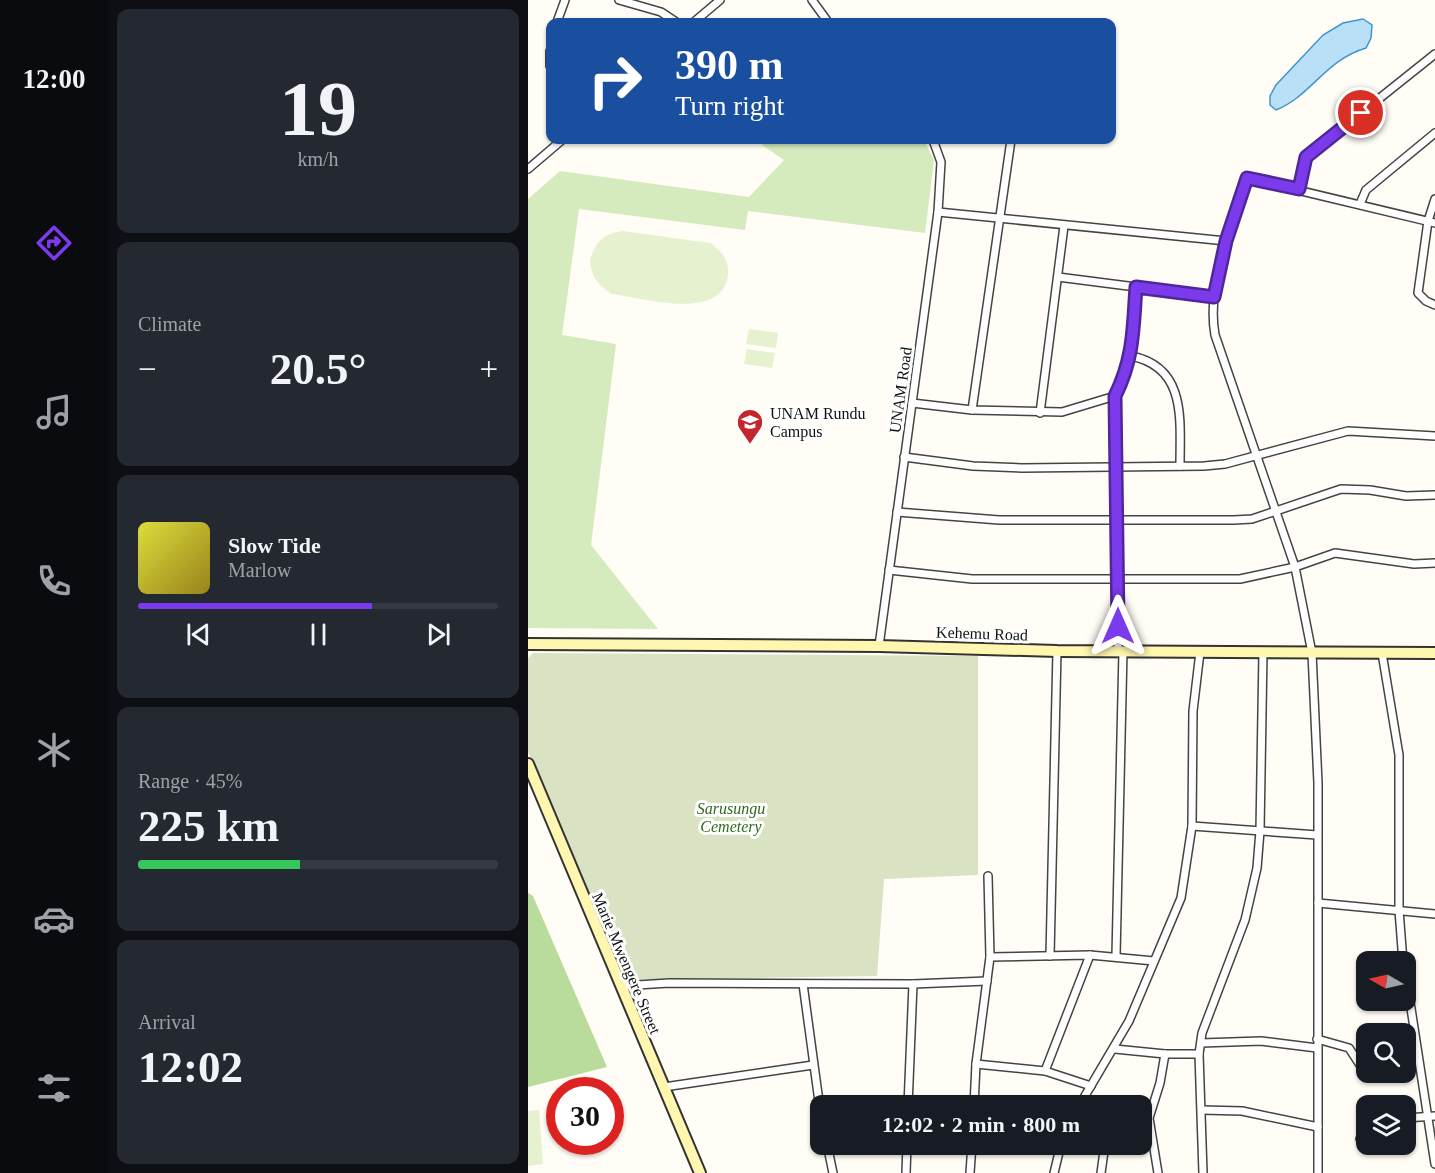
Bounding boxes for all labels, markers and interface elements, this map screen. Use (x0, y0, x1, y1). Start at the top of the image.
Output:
icon: right (576, 42, 654, 120)
text: 390 m (675, 42, 784, 88)
text: 12:00 (23, 64, 86, 94)
text: 19 (279, 65, 357, 152)
pin (1335, 87, 1386, 138)
text: Turn right (675, 91, 784, 121)
icon: arrive (1344, 96, 1377, 129)
text: km/h (297, 148, 339, 170)
icon: directions (33, 222, 75, 264)
text: Climate (138, 313, 201, 335)
text: 20.5° (270, 344, 366, 394)
street label: UNAM Road (886, 346, 915, 434)
text: − (138, 351, 157, 387)
text: + (479, 351, 498, 387)
icon: music (33, 391, 75, 433)
place label: UNAM Rundu Campus (770, 405, 866, 441)
school or university icon: UNAM Rundu Campus (735, 407, 765, 445)
text: Slow Tide (228, 533, 321, 558)
text: Marlow (228, 559, 291, 581)
icon: phone (33, 560, 75, 602)
position arrow (1086, 594, 1150, 658)
icon: previous (182, 618, 215, 651)
icon: pause (302, 618, 335, 651)
icon: next (422, 618, 455, 651)
street label: Kehemu Road (936, 623, 1028, 644)
icon: climate (33, 729, 75, 771)
text: Range · 45% (138, 770, 242, 792)
park label: Sarusungu Cemetery (697, 800, 765, 836)
text: 225 km (138, 801, 279, 851)
street label: Marie Mwengere Street (588, 890, 664, 1037)
icon: car (33, 898, 75, 940)
north arrow (1356, 951, 1416, 1011)
map controls (1356, 951, 1416, 1155)
text: Arrival (138, 1011, 196, 1033)
button: search (1356, 1023, 1416, 1083)
text: 12:02 (138, 1042, 243, 1092)
icon: filters (33, 1067, 75, 1109)
speed limit sign: 30 (546, 1077, 624, 1155)
button: layers (1356, 1095, 1416, 1155)
text: 12:02 · 2 min · 800 m (882, 1112, 1080, 1137)

